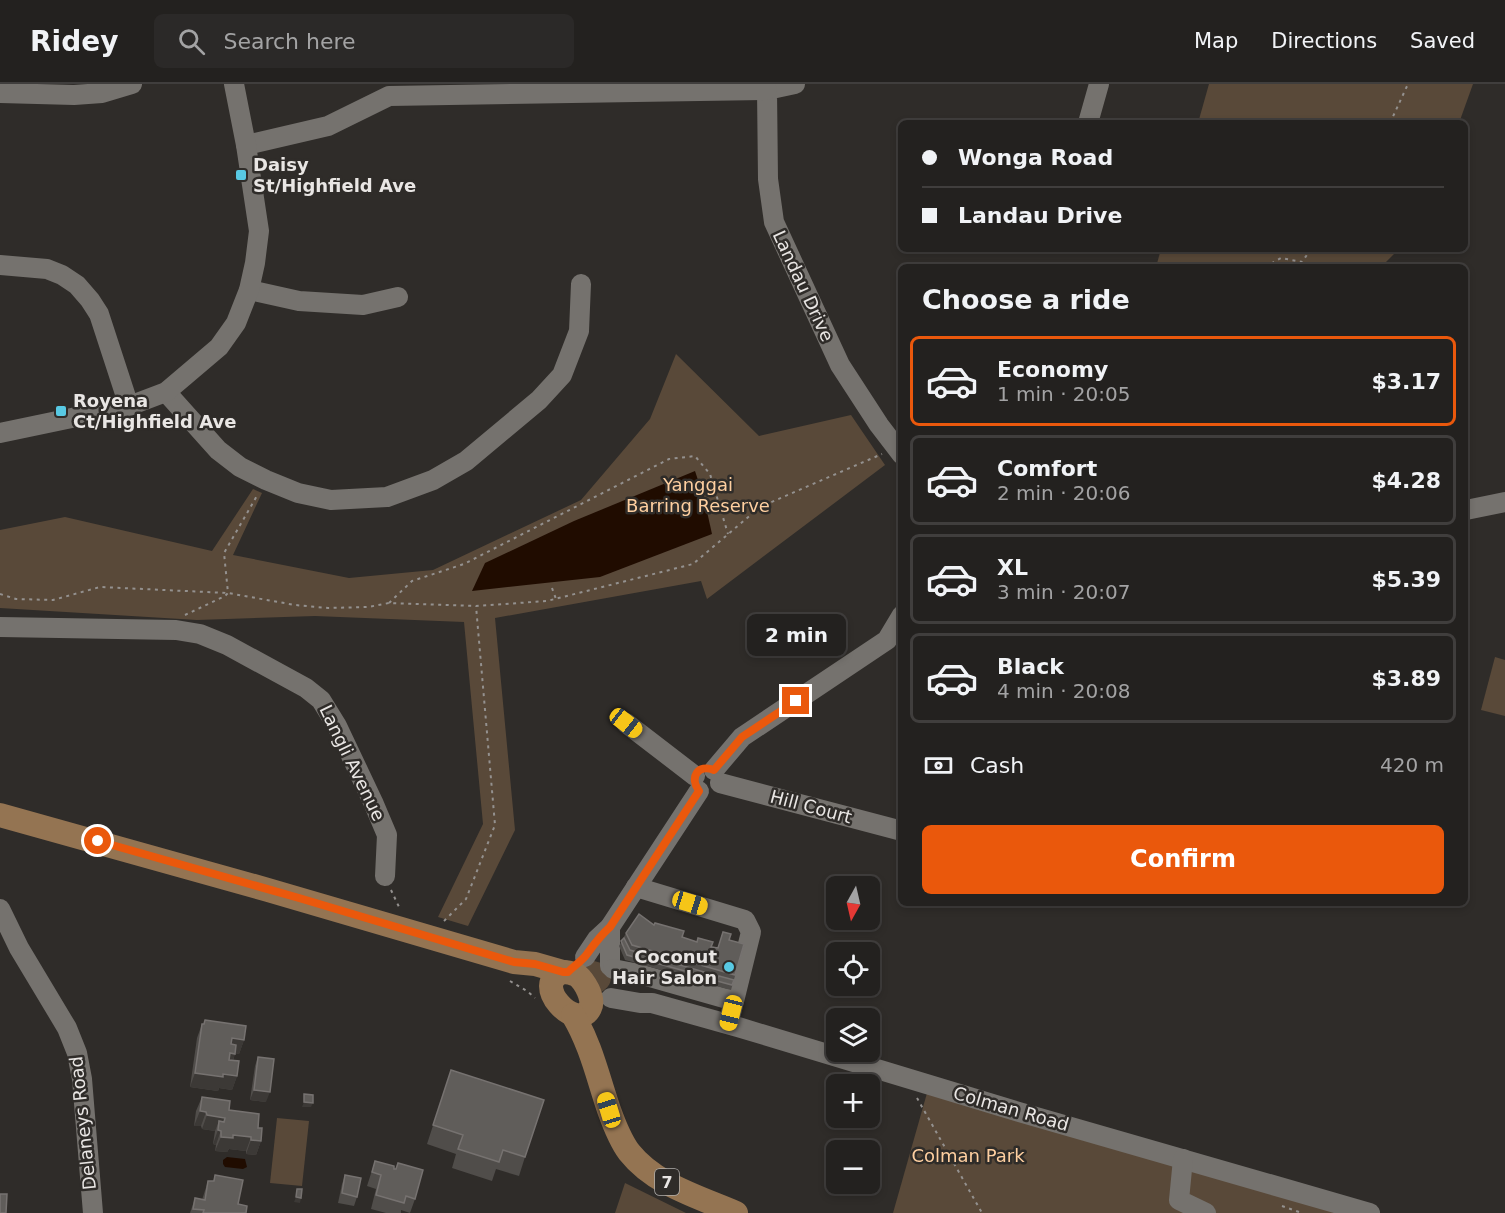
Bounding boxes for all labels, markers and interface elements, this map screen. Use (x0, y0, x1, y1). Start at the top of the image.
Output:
search box (154, 14, 574, 68)
text: Ridey (30, 25, 118, 58)
icon: search (175, 25, 208, 58)
text: Search here (223, 29, 356, 54)
text: Map (1194, 29, 1238, 53)
text: Directions (1271, 29, 1377, 53)
text: Saved (1410, 29, 1475, 53)
text: Wonga Road (958, 145, 1113, 170)
place label: Daisy St/Highfield Ave (253, 154, 416, 196)
marker: Daisy St/Highfield Ave (234, 168, 248, 182)
text: Landau Drive (958, 203, 1122, 228)
street label: Landau Drive (769, 227, 838, 345)
text: Choose a ride (922, 284, 1130, 315)
icon: car (925, 354, 979, 408)
text: Economy (997, 357, 1108, 382)
text: $3.17 (1371, 369, 1441, 394)
text: 1 min · 20:05 (997, 382, 1131, 406)
place label: Royena Ct/Highfield Ave (73, 390, 236, 432)
marker: Royena Ct/Highfield Ave (54, 404, 68, 418)
icon: car (925, 453, 979, 507)
text: Comfort (997, 456, 1097, 481)
text: $4.28 (1371, 468, 1441, 493)
park label: Yanggai Barring Reserve (626, 474, 770, 516)
text: 2 min · 20:06 (997, 481, 1131, 505)
icon: car (925, 552, 979, 606)
text: XL (997, 555, 1028, 580)
text: $5.39 (1371, 567, 1441, 592)
text: 3 min · 20:07 (997, 580, 1131, 604)
callout: 2 min (746, 614, 846, 656)
text: 2 min (765, 623, 828, 647)
icon: car (925, 651, 979, 705)
text: Black (997, 654, 1064, 679)
text: $3.89 (1371, 666, 1441, 691)
text: 4 min · 20:08 (997, 679, 1131, 703)
route end (782, 687, 809, 714)
street label: Langli Avenue (315, 701, 390, 824)
car (606, 705, 646, 741)
icon: cash (922, 749, 955, 782)
text: Cash (970, 753, 1024, 778)
text: 420 m (1380, 753, 1444, 777)
street label: Hill Court (768, 786, 854, 827)
button: Confirm (922, 825, 1444, 894)
route start (84, 827, 111, 854)
north arrow (826, 876, 880, 930)
map controls (826, 876, 880, 1194)
car (670, 889, 710, 917)
button: locate (826, 942, 880, 996)
place label: Coconut Hair Salon (612, 946, 717, 988)
marker: Coconut Hair Salon (722, 960, 736, 974)
car (718, 993, 744, 1033)
button: layers (826, 1008, 880, 1062)
street label: Delaneys Road (65, 1055, 100, 1191)
button: + (826, 1074, 880, 1128)
street label: Colman Road (951, 1082, 1071, 1135)
car (595, 1090, 623, 1130)
button: − (826, 1140, 880, 1194)
park label: Colman Park (911, 1145, 1025, 1166)
road number: 7 (655, 1169, 679, 1195)

